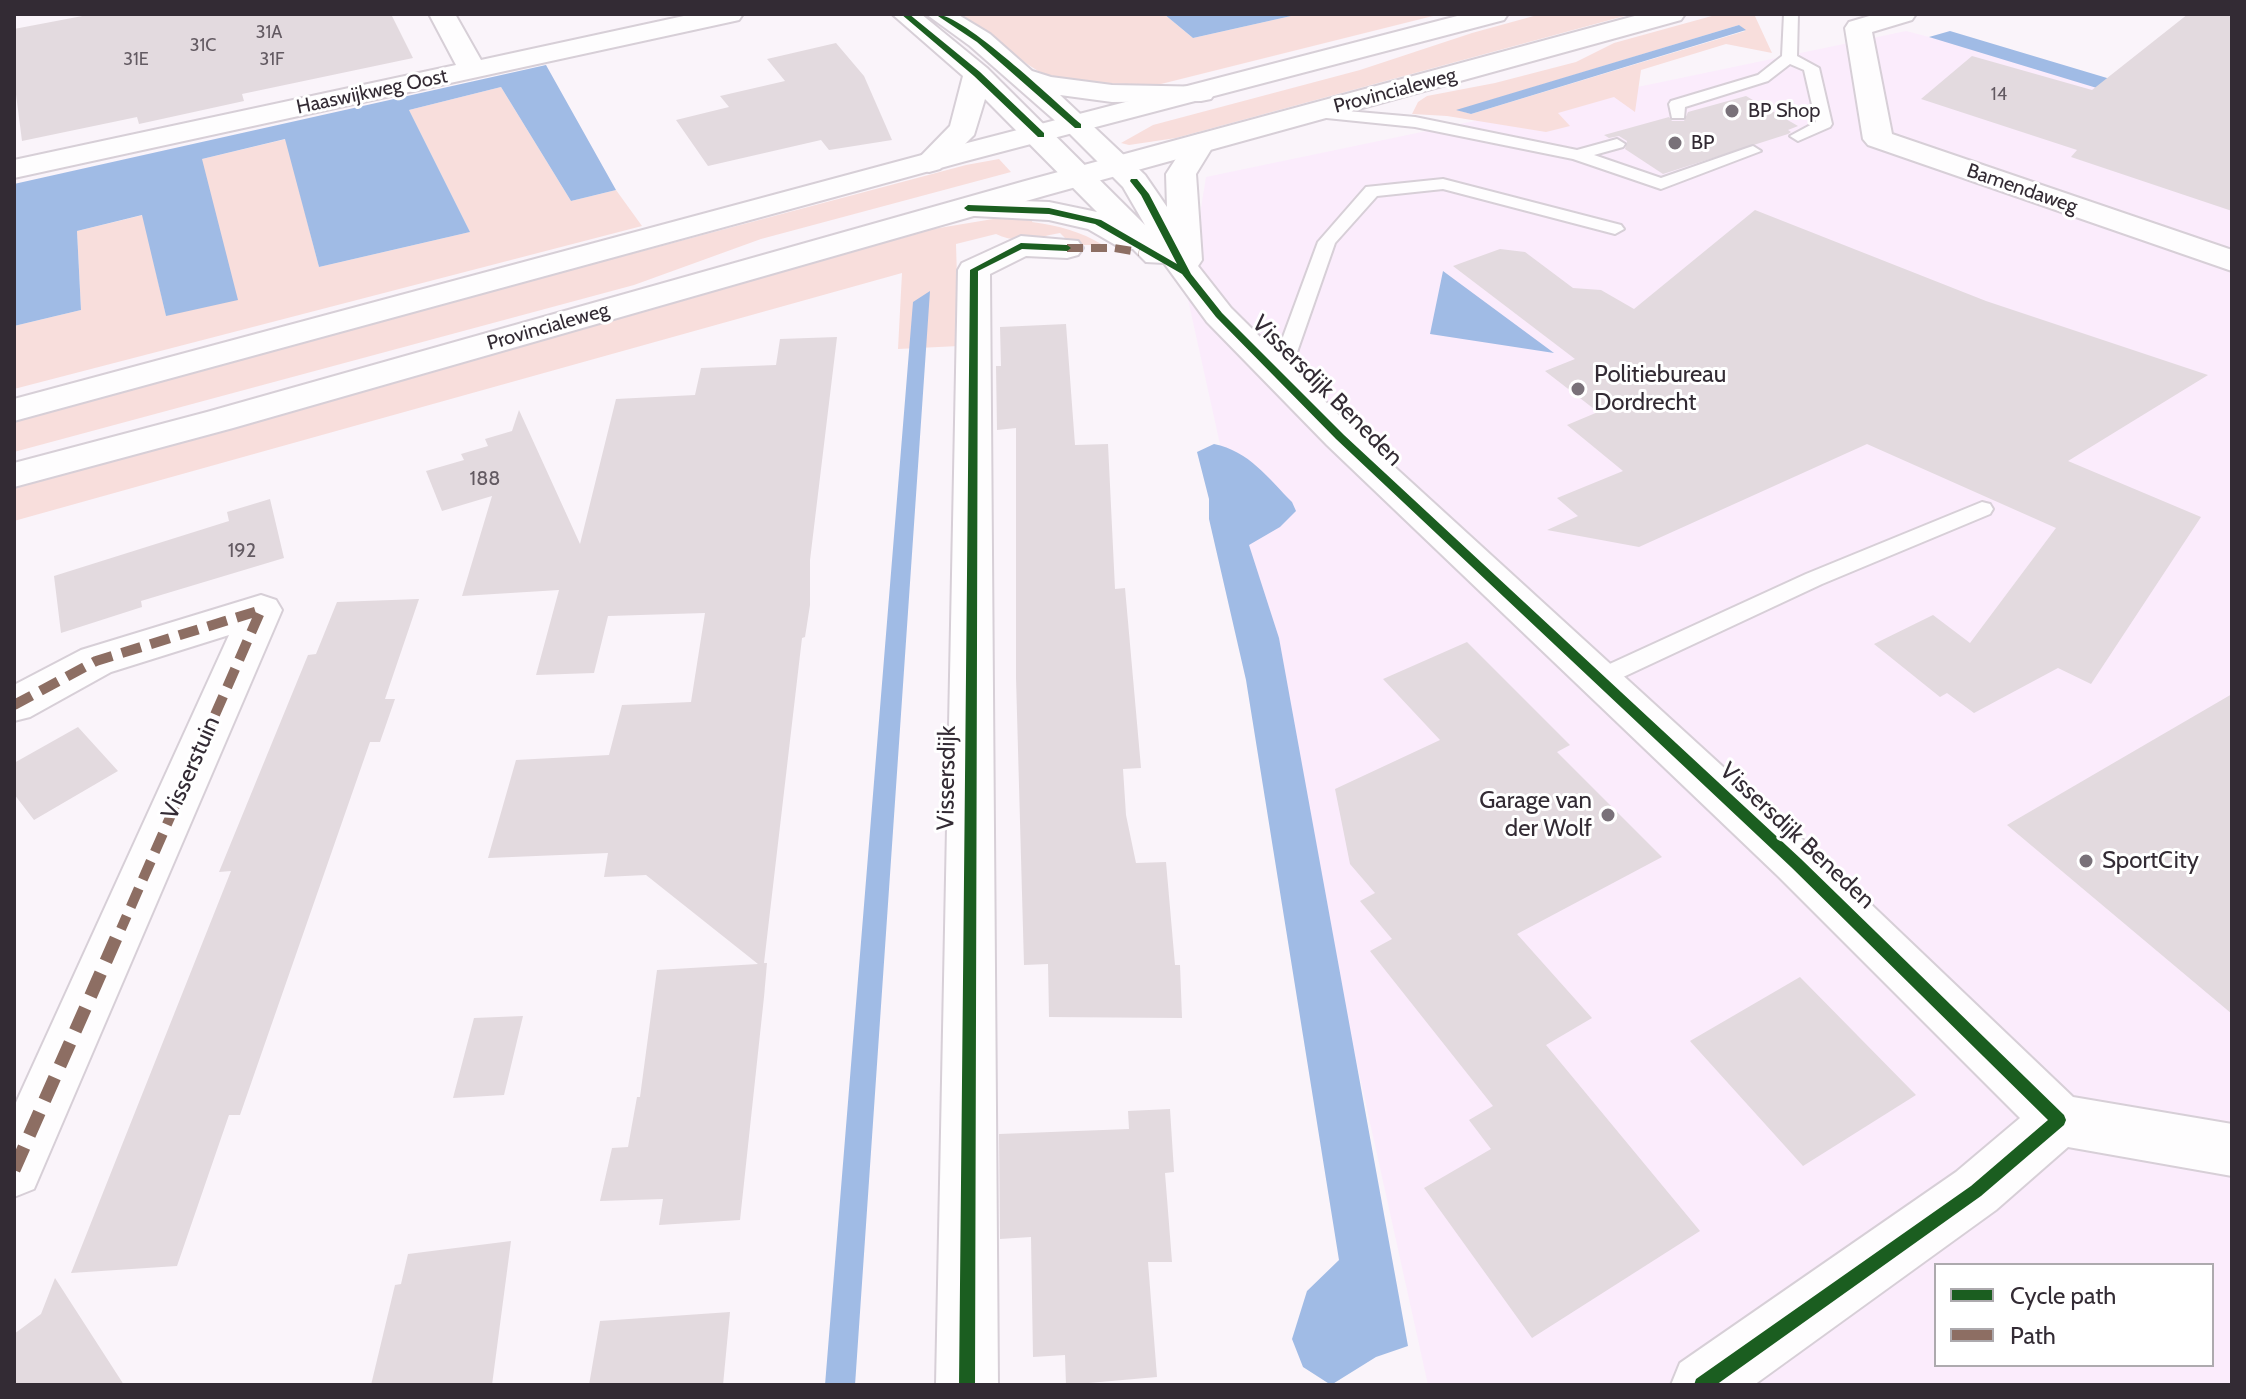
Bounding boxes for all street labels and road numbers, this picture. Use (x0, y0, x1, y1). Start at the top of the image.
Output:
street label: Provincialeweg (1331, 63, 1459, 119)
street label: Haaswijkweg Oost (294, 64, 450, 120)
street label: Bamendaweg (1963, 159, 2081, 219)
street label: Provincialeweg (484, 298, 612, 356)
street label: Vissersdijk Beneden (1246, 310, 1408, 472)
street label: Visserstuin (156, 712, 226, 824)
street label: Vissersdijk (932, 725, 962, 831)
street label: Vissersdijk Beneden (1714, 757, 1880, 915)

